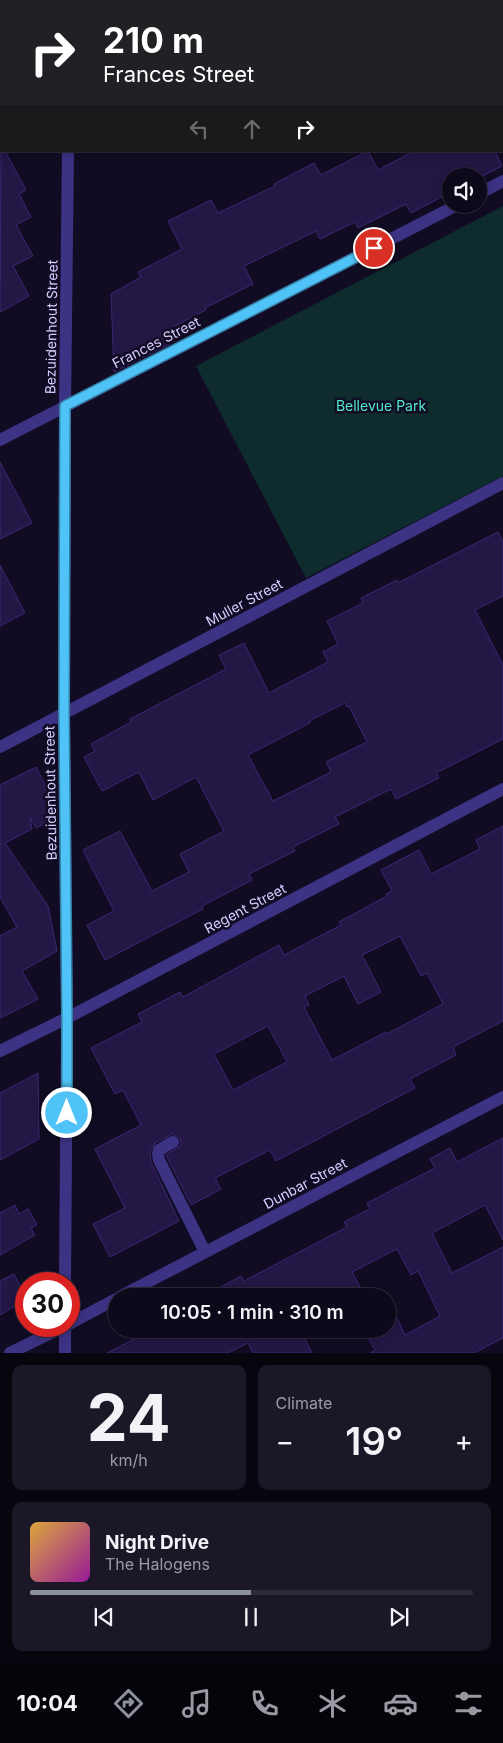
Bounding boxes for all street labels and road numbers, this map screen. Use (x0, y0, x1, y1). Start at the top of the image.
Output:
street label: Bezuidenhout Street (41, 259, 61, 394)
street label: Frances Street (109, 312, 203, 371)
street label: Muller Street (203, 574, 286, 629)
street label: Bezuidenhout Street (40, 725, 60, 860)
street label: Regent Street (201, 879, 289, 937)
street label: Dunbar Street (260, 1154, 350, 1212)

